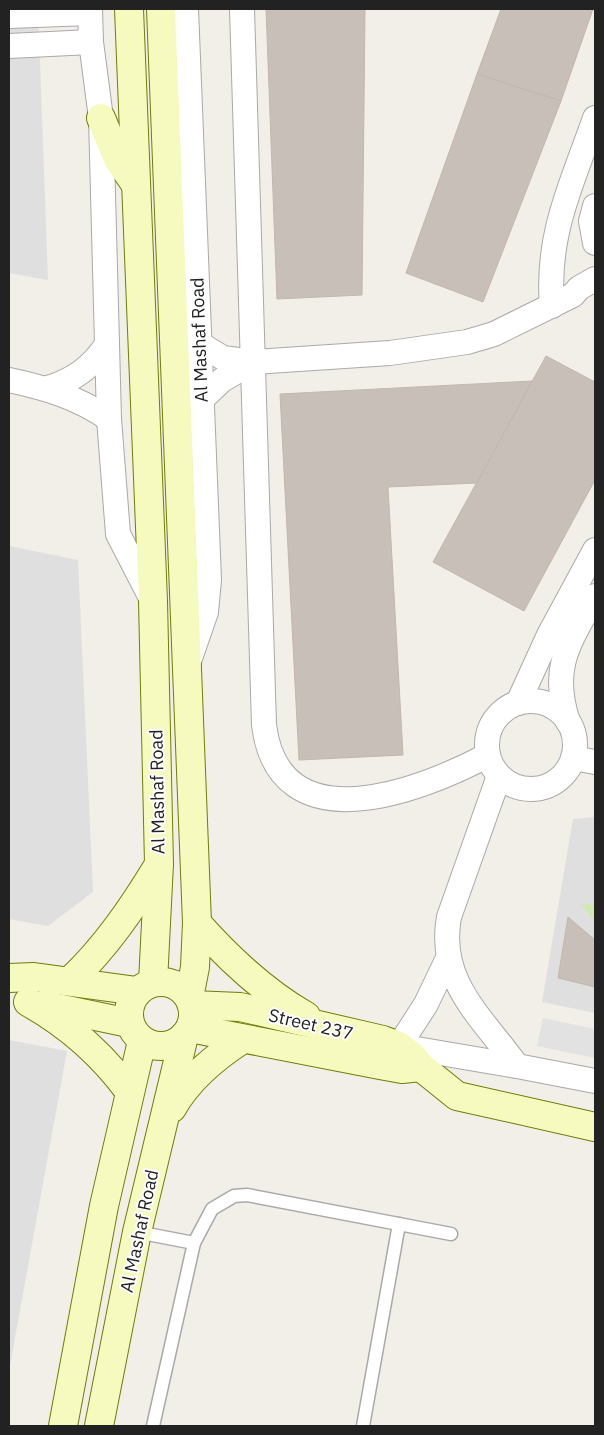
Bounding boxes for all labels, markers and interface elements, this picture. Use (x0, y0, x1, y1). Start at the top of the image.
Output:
street label: Al Mashaf Road (185, 277, 213, 403)
street label: Al Mashaf Road (144, 729, 170, 855)
street label: Street 237 (266, 1003, 356, 1045)
street label: Al Mashaf Road (115, 1167, 163, 1295)

